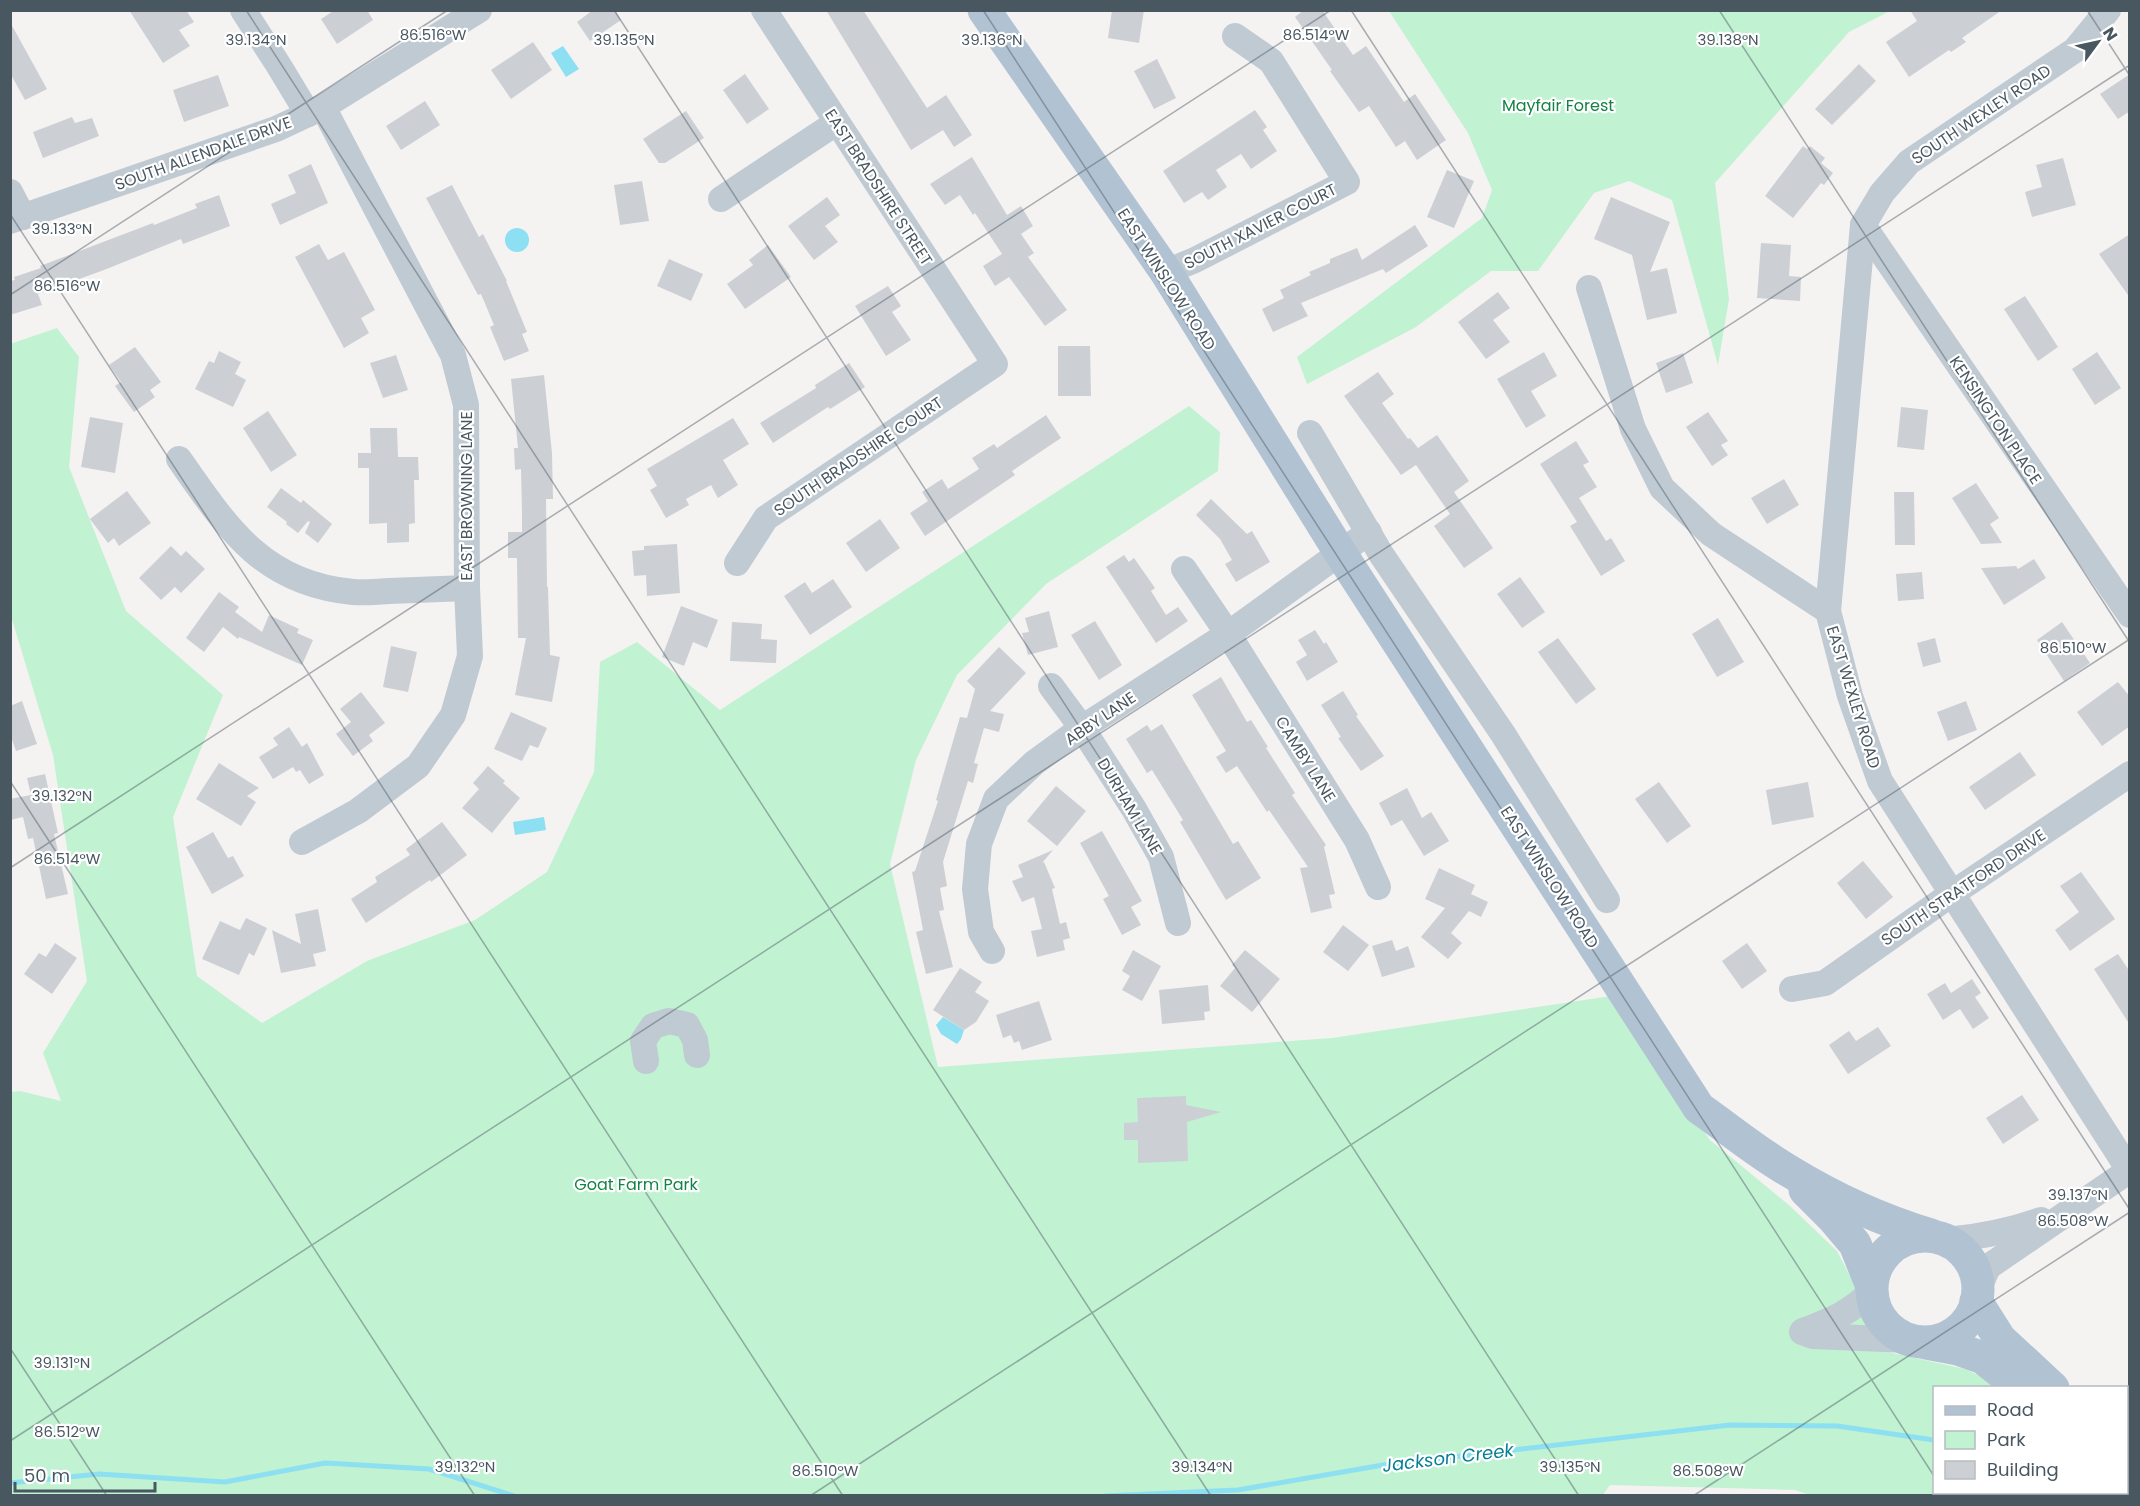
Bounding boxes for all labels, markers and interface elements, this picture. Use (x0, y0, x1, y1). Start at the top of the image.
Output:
north arrow (2068, 12, 2128, 72)
text: N (2097, 23, 2123, 45)
text: 86.516°W (400, 24, 467, 45)
text: 86.514°W (1283, 24, 1350, 45)
text: 39.134°N (225, 29, 287, 50)
text: 39.135°N (593, 29, 655, 50)
text: 39.136°N (961, 29, 1023, 50)
text: 39.138°N (1697, 29, 1759, 50)
street label: SOUTH WEXLEY ROAD (1907, 59, 2056, 170)
park label: Mayfair Forest (1502, 94, 1614, 117)
street label: EAST BRADSHIRE STREET (819, 105, 938, 270)
street label: SOUTH ALLENDALE DRIVE (112, 111, 295, 196)
street label: SOUTH XAVIER COURT (1180, 178, 1341, 275)
street label: EAST WINSLOW ROAD (1112, 204, 1221, 355)
text: 39.133°N (32, 218, 92, 239)
text: 86.516°W (34, 275, 101, 296)
street label: KENSINGTON PLACE (1944, 352, 2047, 489)
street label: SOUTH BRADSHIRE COURT (769, 391, 948, 522)
street label: EAST BROWNING LANE (455, 411, 478, 581)
street label: EAST WEXLEY ROAD (1821, 623, 1886, 771)
text: 86.510°W (2040, 637, 2107, 658)
street label: ABBY LANE (1060, 686, 1140, 751)
street label: CAMBY LANE (1270, 712, 1341, 807)
street label: DURHAM LANE (1092, 754, 1167, 859)
text: 39.132°N (32, 785, 92, 806)
street label: EAST WINSLOW ROAD (1495, 802, 1604, 953)
street label: SOUTH STRATFORD DRIVE (1876, 824, 2050, 951)
text: 86.514°W (34, 848, 101, 869)
park label: Goat Farm Park (574, 1173, 698, 1196)
text: 39.137°N (2048, 1184, 2108, 1205)
text: 86.508°W (2037, 1210, 2109, 1231)
text: 39.131°N (34, 1352, 90, 1373)
legend (1933, 1386, 2128, 1494)
text: Road (1987, 1397, 2034, 1422)
text: 86.512°W (34, 1421, 100, 1442)
text: Park (1987, 1427, 2026, 1452)
water label: Jackson Creek (1381, 1437, 1516, 1478)
scale bar (15, 1455, 154, 1493)
text: 39.132°N (435, 1456, 495, 1477)
text: 39.134°N (1171, 1456, 1233, 1477)
text: 39.135°N (1539, 1456, 1601, 1477)
text: Building (1987, 1457, 2059, 1482)
text: 86.510°W (792, 1460, 859, 1481)
text: 86.508°W (1672, 1460, 1744, 1481)
text: 50 m (24, 1463, 70, 1488)

